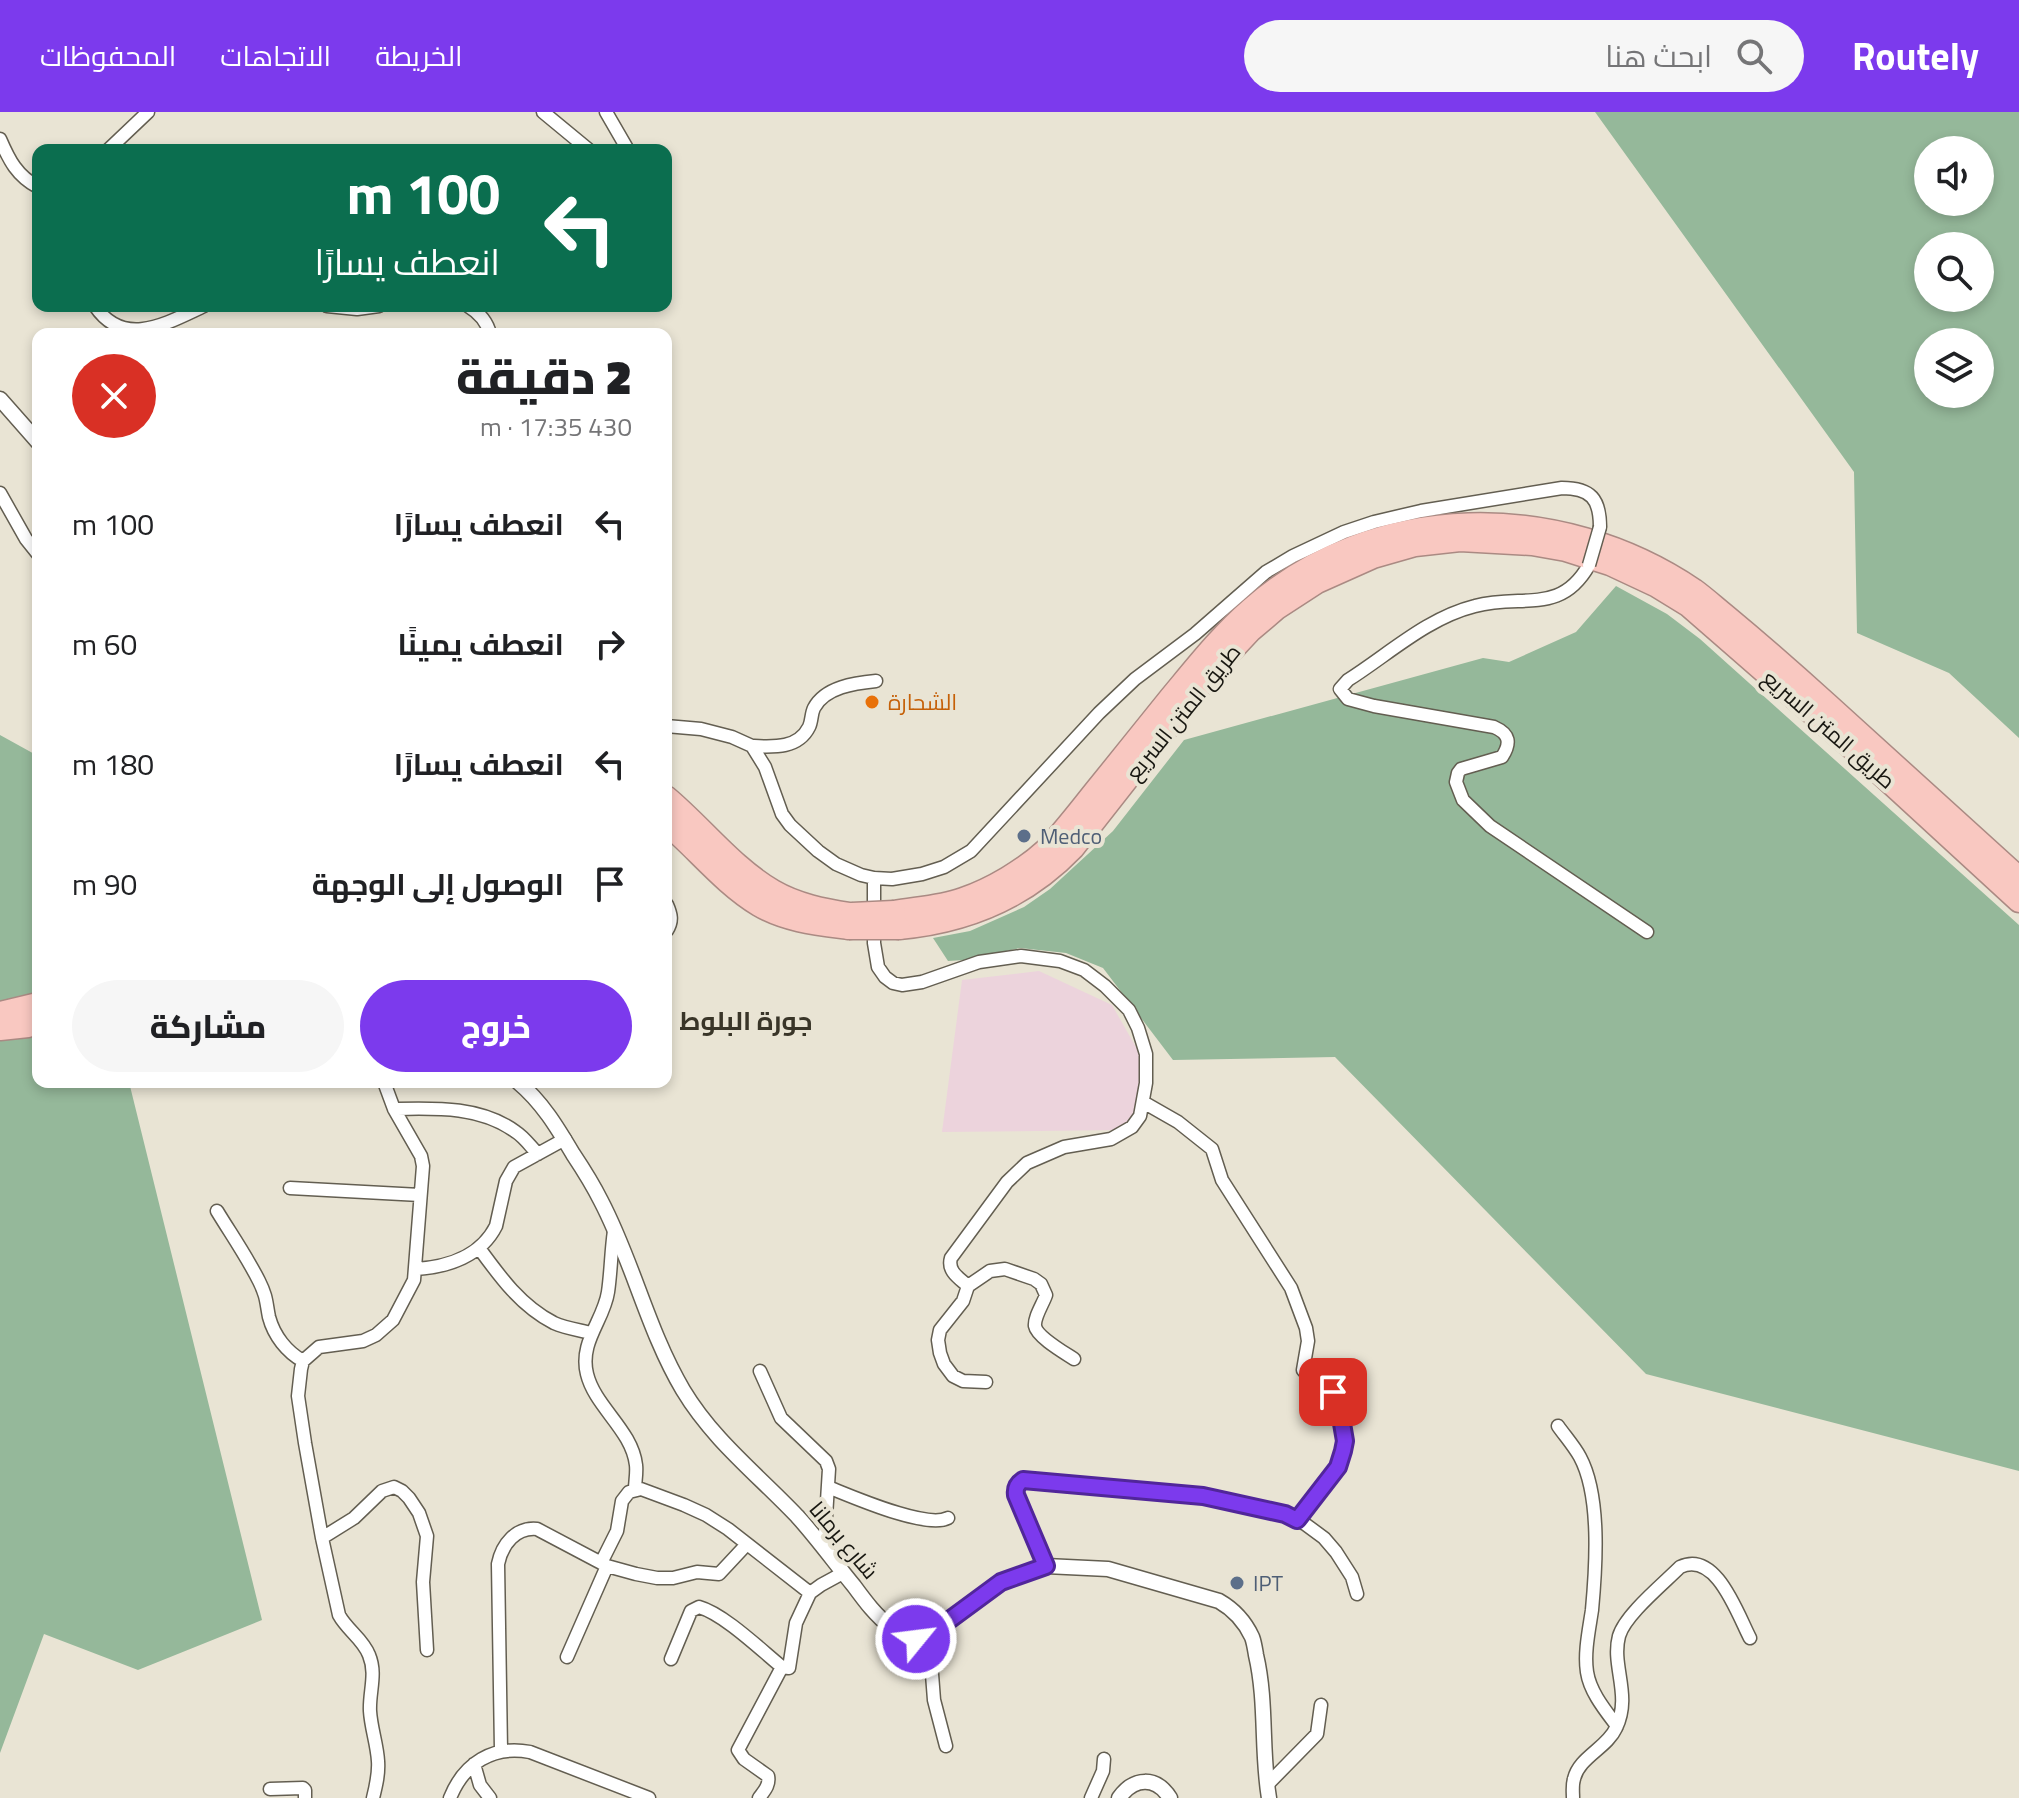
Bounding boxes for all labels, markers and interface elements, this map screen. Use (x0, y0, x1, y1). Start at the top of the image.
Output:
search box (1244, 20, 1804, 92)
text: Routely (1852, 27, 1979, 85)
text: ابحث هنا (1605, 33, 1712, 79)
text: المحفوظات (40, 34, 176, 77)
text: الاتجاهات (220, 34, 331, 77)
text: الخريطة (375, 34, 463, 77)
icon: search (1732, 34, 1776, 78)
map controls (1914, 136, 1994, 408)
button: sound (1914, 136, 1994, 216)
text: 100 m (347, 151, 500, 236)
icon: left (528, 176, 632, 280)
button: search (1914, 232, 1994, 312)
text: انعطف يسارًا (315, 234, 500, 289)
button: layers (1914, 328, 1994, 408)
text: 2 دقيقة (456, 340, 632, 413)
button: close (72, 354, 156, 438)
text: 430 m · 17:35 (480, 407, 632, 446)
text: 100 m (72, 501, 154, 547)
text: انعطف يسارًا (394, 501, 564, 547)
icon: left (588, 502, 632, 546)
text: 60 m (72, 621, 137, 667)
text: انعطف يمينًا (397, 621, 564, 667)
icon: right (588, 622, 632, 666)
street label: طريق المتن السريع (1117, 636, 1249, 788)
street label: طريق المتن السريع (1755, 661, 1903, 797)
place label: الشحارة (888, 685, 957, 719)
marker: الشحارة (863, 693, 881, 711)
text: 180 m (72, 741, 154, 787)
text: انعطف يسارًا (394, 741, 564, 787)
icon: left (588, 742, 632, 786)
place label: Medco (1040, 819, 1102, 853)
marker: Medco (1015, 827, 1033, 845)
text: 90 m (72, 861, 137, 907)
text: الوصول إلى الوجهة (312, 861, 564, 907)
icon: arrive (588, 862, 632, 906)
button: مشاركة (72, 980, 344, 1072)
button: خروج (360, 980, 632, 1072)
district label: جورة البلوط (679, 1001, 813, 1040)
pin (1299, 1358, 1367, 1426)
icon: arrive (1311, 1370, 1355, 1414)
street label: شارع برمانا (801, 1493, 887, 1587)
place label: IPT (1253, 1566, 1283, 1600)
marker: IPT (1228, 1574, 1246, 1592)
position arrow (874, 1597, 958, 1681)

